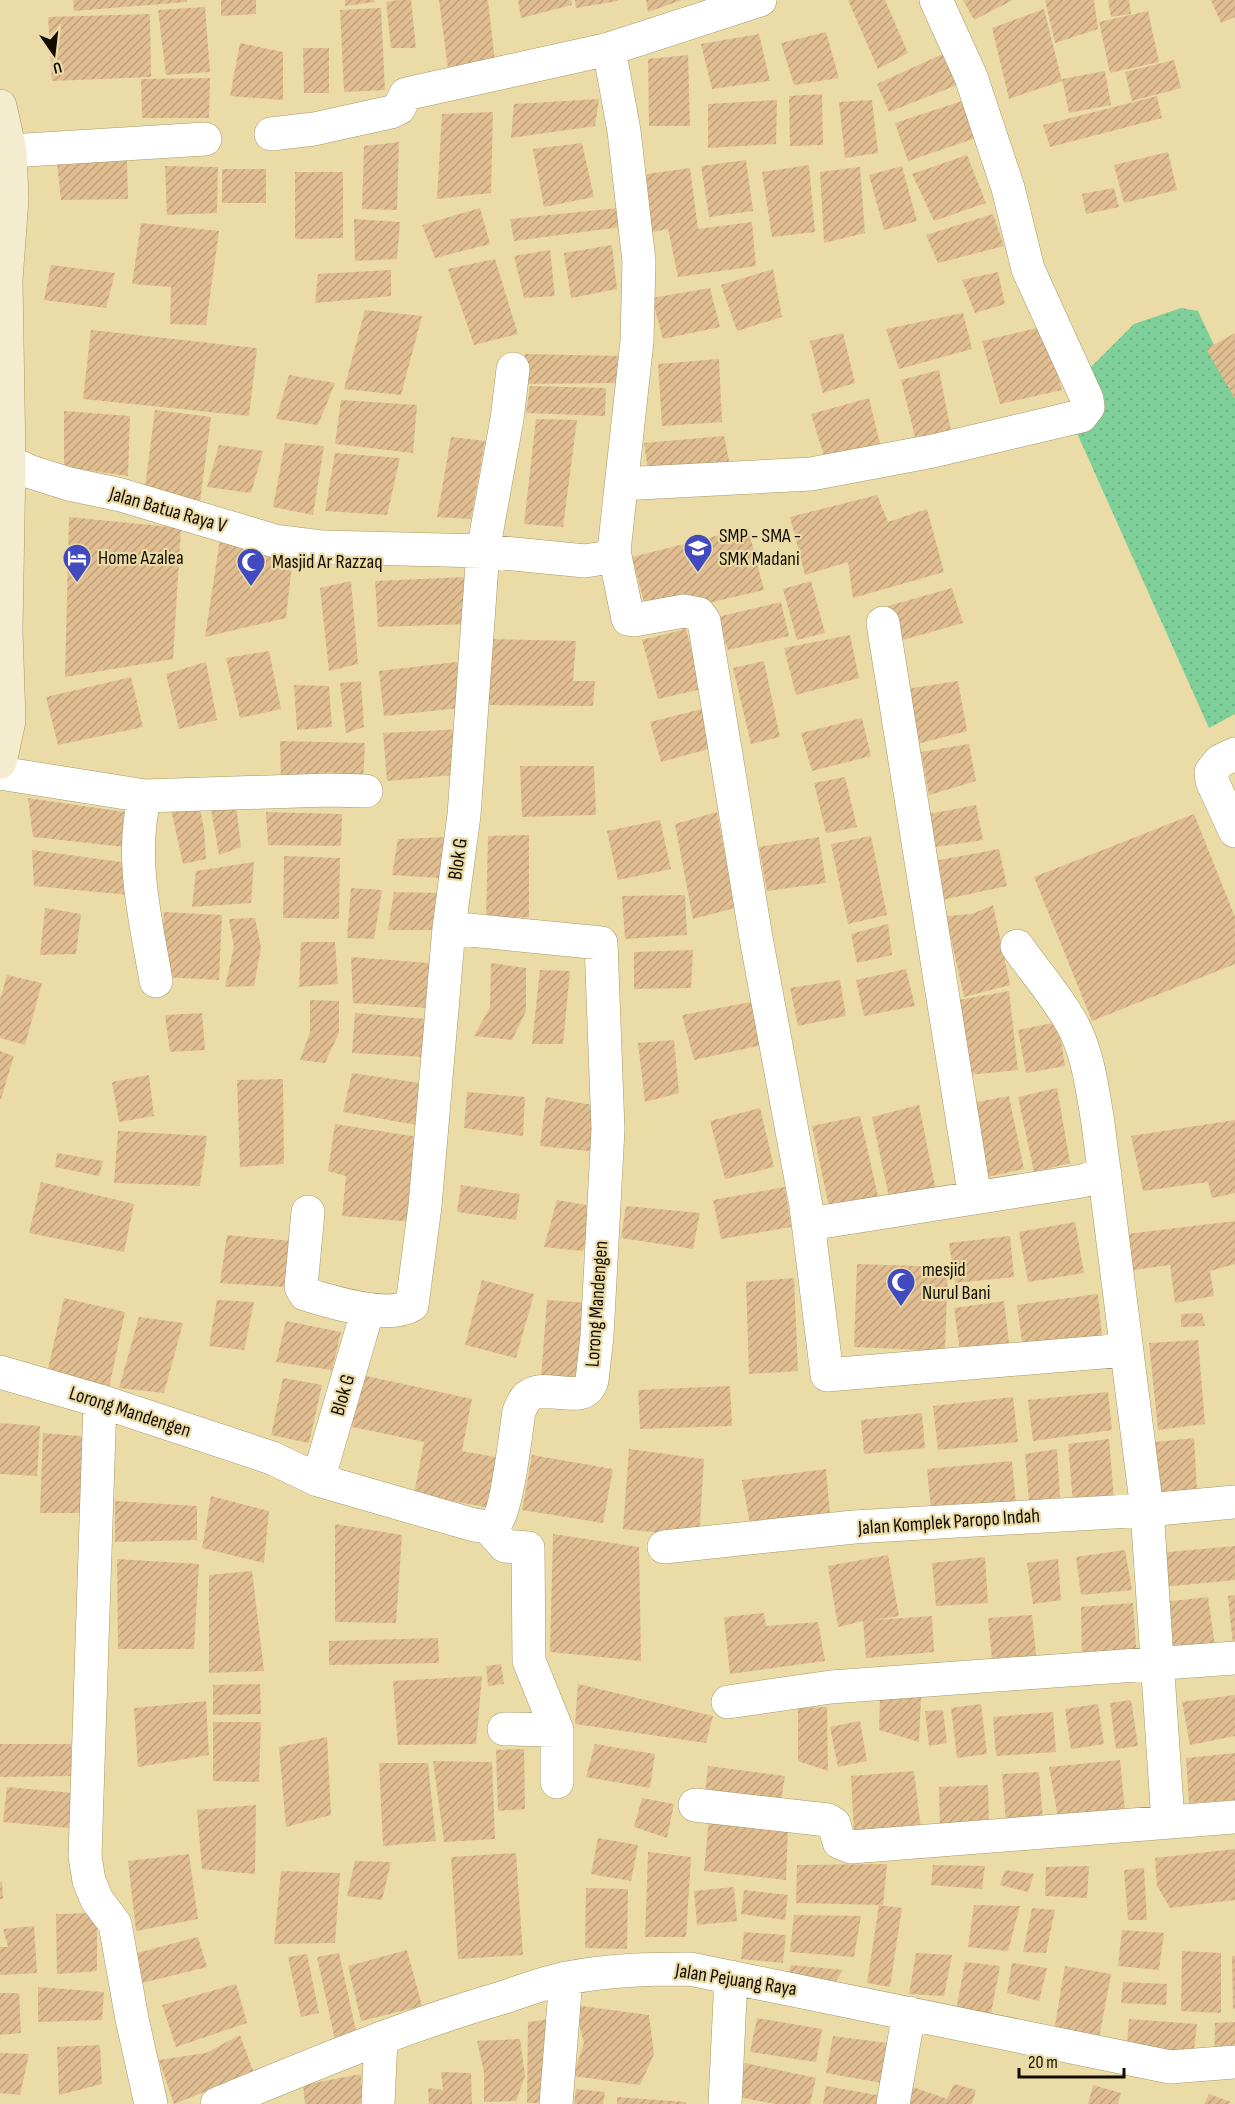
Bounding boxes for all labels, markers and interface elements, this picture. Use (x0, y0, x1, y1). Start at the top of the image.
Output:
north arrow (24, 24, 84, 84)
text: U (51, 57, 64, 77)
street label: Jalan Batua Raya V (106, 482, 229, 538)
place label: SMP - SMA - SMK Madani (719, 524, 801, 571)
school or university icon: SMP - SMA - SMK Madani (682, 532, 714, 574)
hotel icon: Home Azalea (61, 542, 93, 584)
place label: Home Azalea (98, 546, 184, 570)
mosque icon: Masjid Ar Razzaq (235, 546, 267, 588)
place label: Masjid Ar Razzaq (272, 550, 383, 574)
street label: Blok G (443, 837, 473, 881)
street label: Lorong Mandengen (581, 1240, 613, 1368)
place label: mesjid Nurul Bani (922, 1258, 991, 1305)
mosque icon: mesjid Nurul Bani (885, 1266, 917, 1308)
street label: Blok G (326, 1372, 360, 1418)
street label: Lorong Mandengen (66, 1381, 194, 1443)
street label: Jalan Komplek Paropo Indah (856, 1504, 1041, 1540)
street label: Jalan Pejuang Raya (673, 1958, 798, 2001)
scale bar (1019, 2041, 1124, 2079)
text: 20 m (1028, 2052, 1058, 2073)

